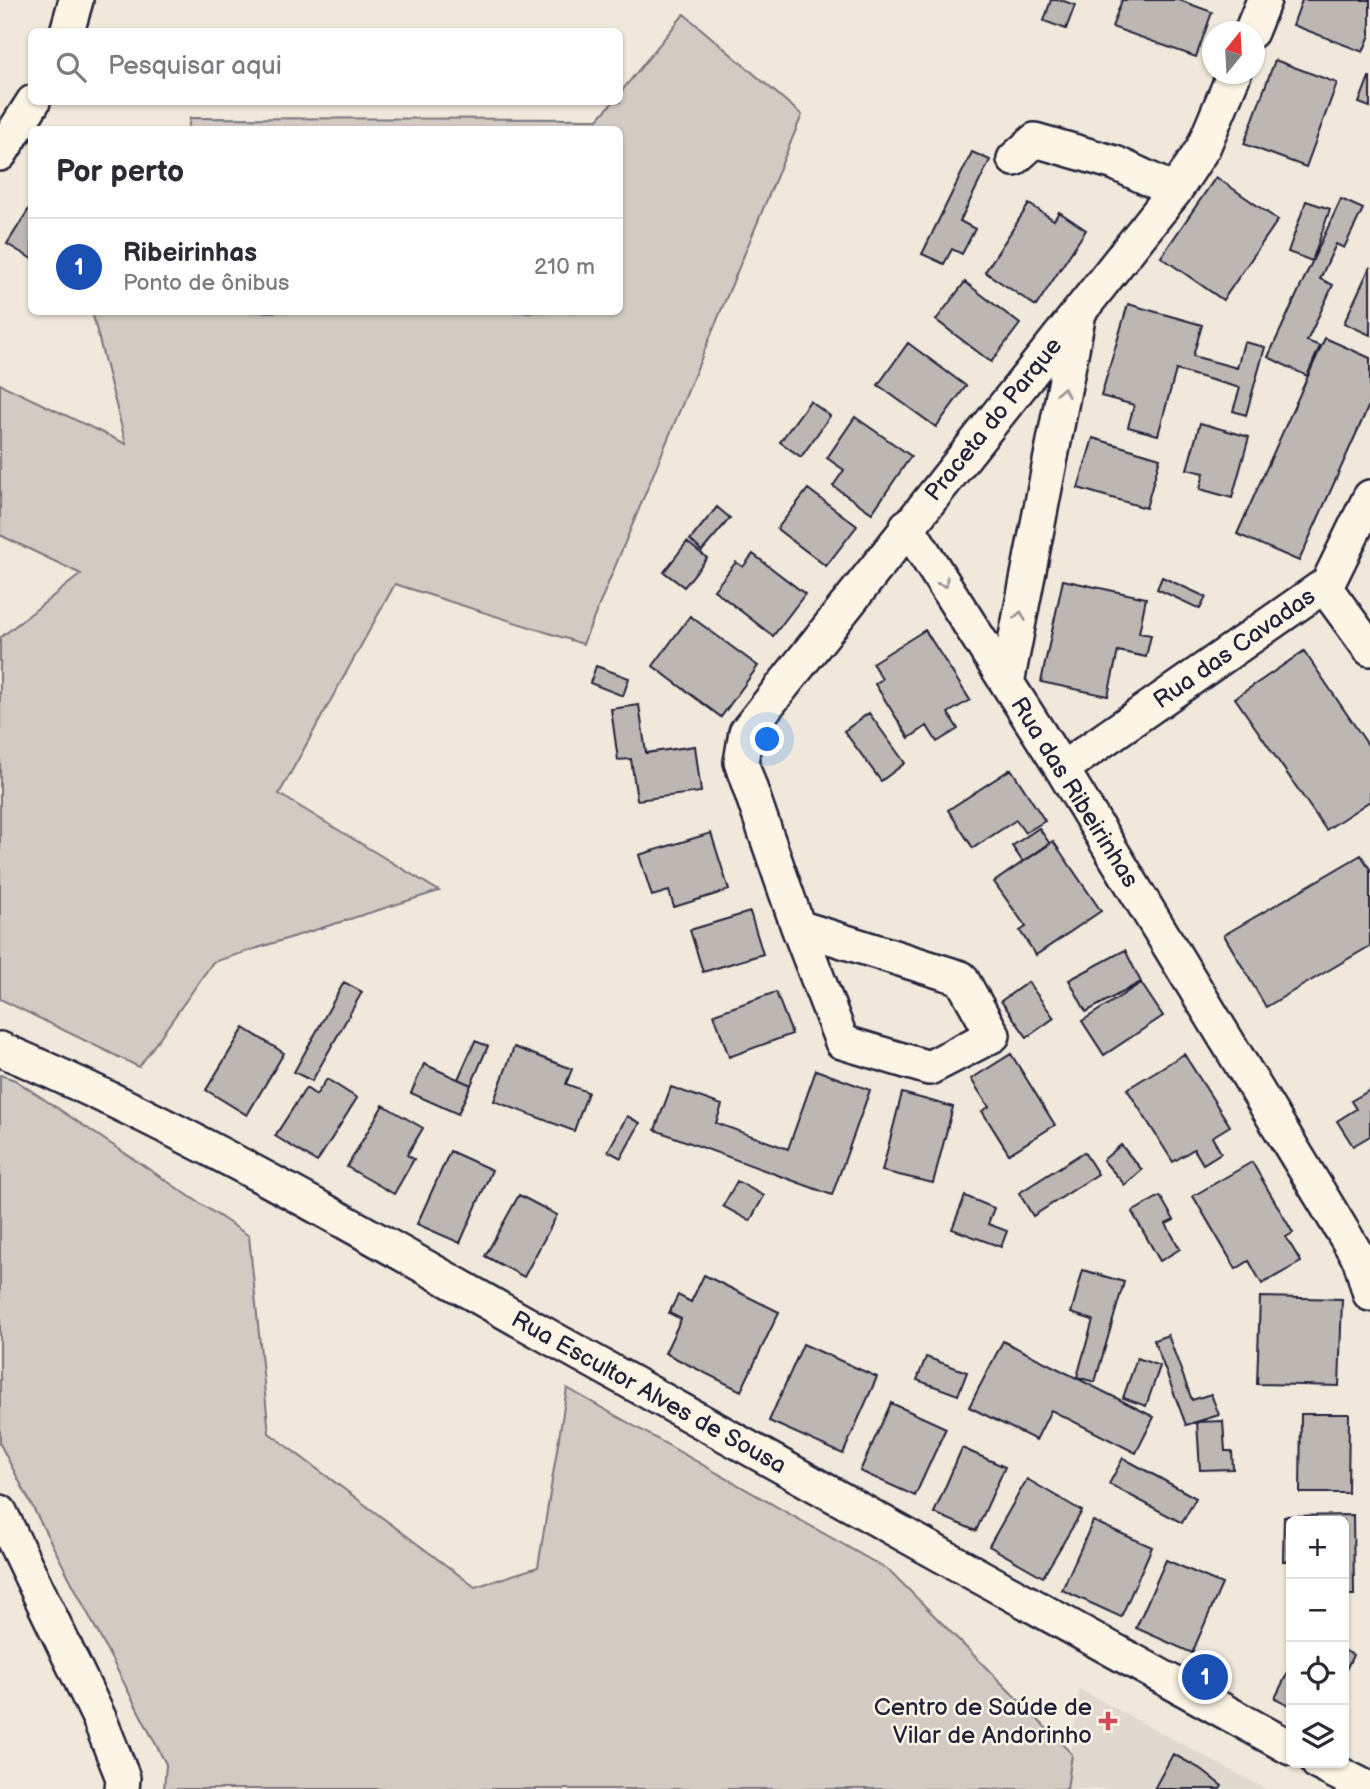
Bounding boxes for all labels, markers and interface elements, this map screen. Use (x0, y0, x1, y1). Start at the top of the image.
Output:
north arrow (1202, 21, 1265, 84)
search box (28, 28, 623, 105)
icon: search (52, 48, 90, 86)
text: Pesquisar aqui (108, 51, 282, 82)
text: Por perto (56, 154, 184, 190)
text: Ribeirinhas (123, 238, 257, 269)
text: 1 (74, 253, 84, 281)
text: 210 m (534, 253, 595, 281)
text: Ponto de ônibus (123, 269, 290, 297)
street label: Praceta do Parque (919, 332, 1068, 507)
one-way arrow (1055, 386, 1070, 398)
one-way arrow (936, 576, 949, 589)
street label: Rua das Cavadas (1148, 582, 1321, 715)
one-way arrow (1012, 610, 1027, 622)
street label: Rua das Ribeirinhas (1004, 692, 1145, 893)
your location (750, 722, 784, 756)
street label: Rua Escultor Alves de Sousa (506, 1305, 791, 1480)
map controls (1286, 1516, 1349, 1768)
button: + (1286, 1516, 1349, 1579)
button: − (1286, 1579, 1349, 1642)
button: locate (1286, 1642, 1349, 1705)
pin: 1 (1182, 1651, 1228, 1703)
place label: Centro de Saúde de Vilar de Andorinho (874, 1693, 1092, 1750)
button: layers (1286, 1705, 1349, 1768)
marker: Centro de Saúde de Vilar de Andorinho (1098, 1711, 1118, 1731)

